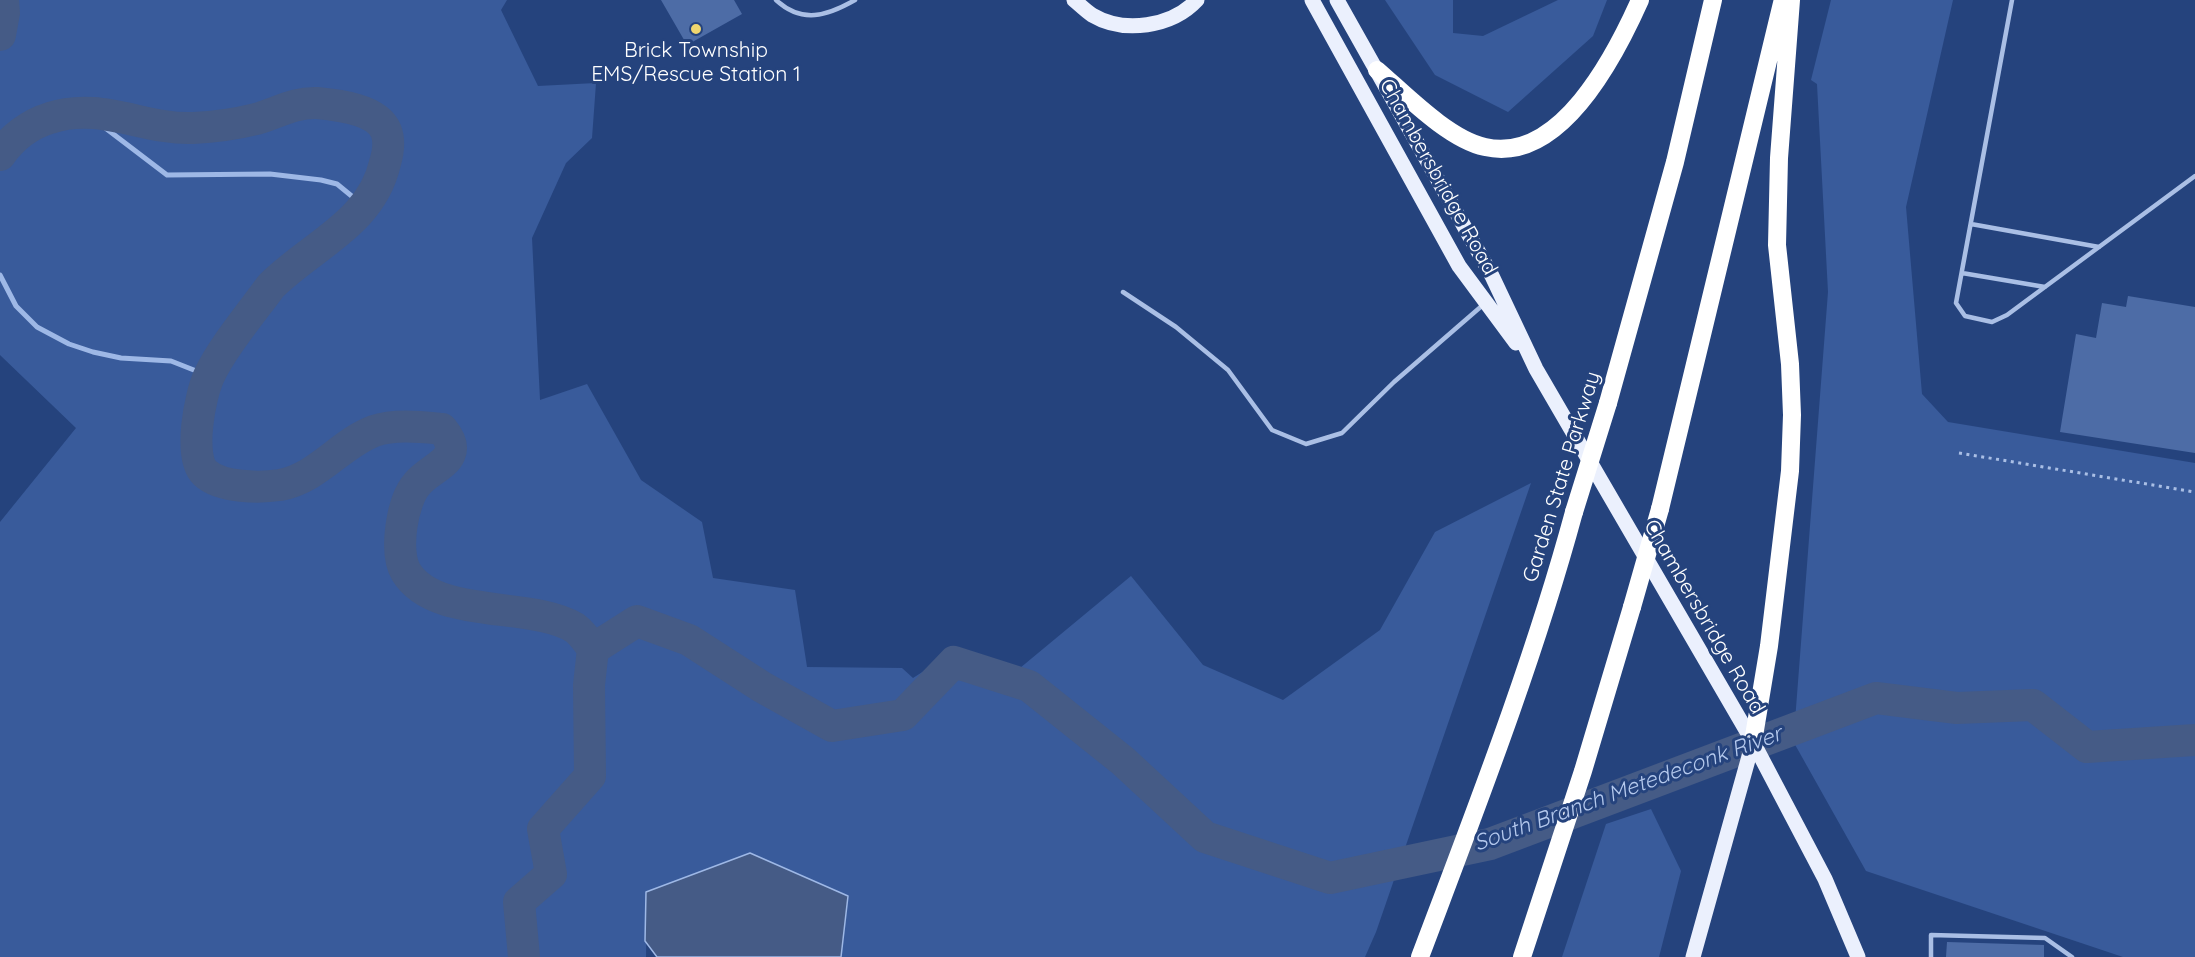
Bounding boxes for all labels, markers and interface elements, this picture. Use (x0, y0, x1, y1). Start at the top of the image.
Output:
marker: Brick Township EMS/Rescue Station 1 (689, 22, 703, 36)
place label: Brick Township EMS/Rescue Station 1 (591, 38, 801, 88)
street label: Chambersbridge Road (1374, 74, 1502, 280)
street label: Garden State Parkway (1518, 369, 1606, 585)
street label: Chambersbridge Road (1638, 515, 1770, 719)
water label: South Branch Metedeconk River (1470, 721, 1786, 857)

